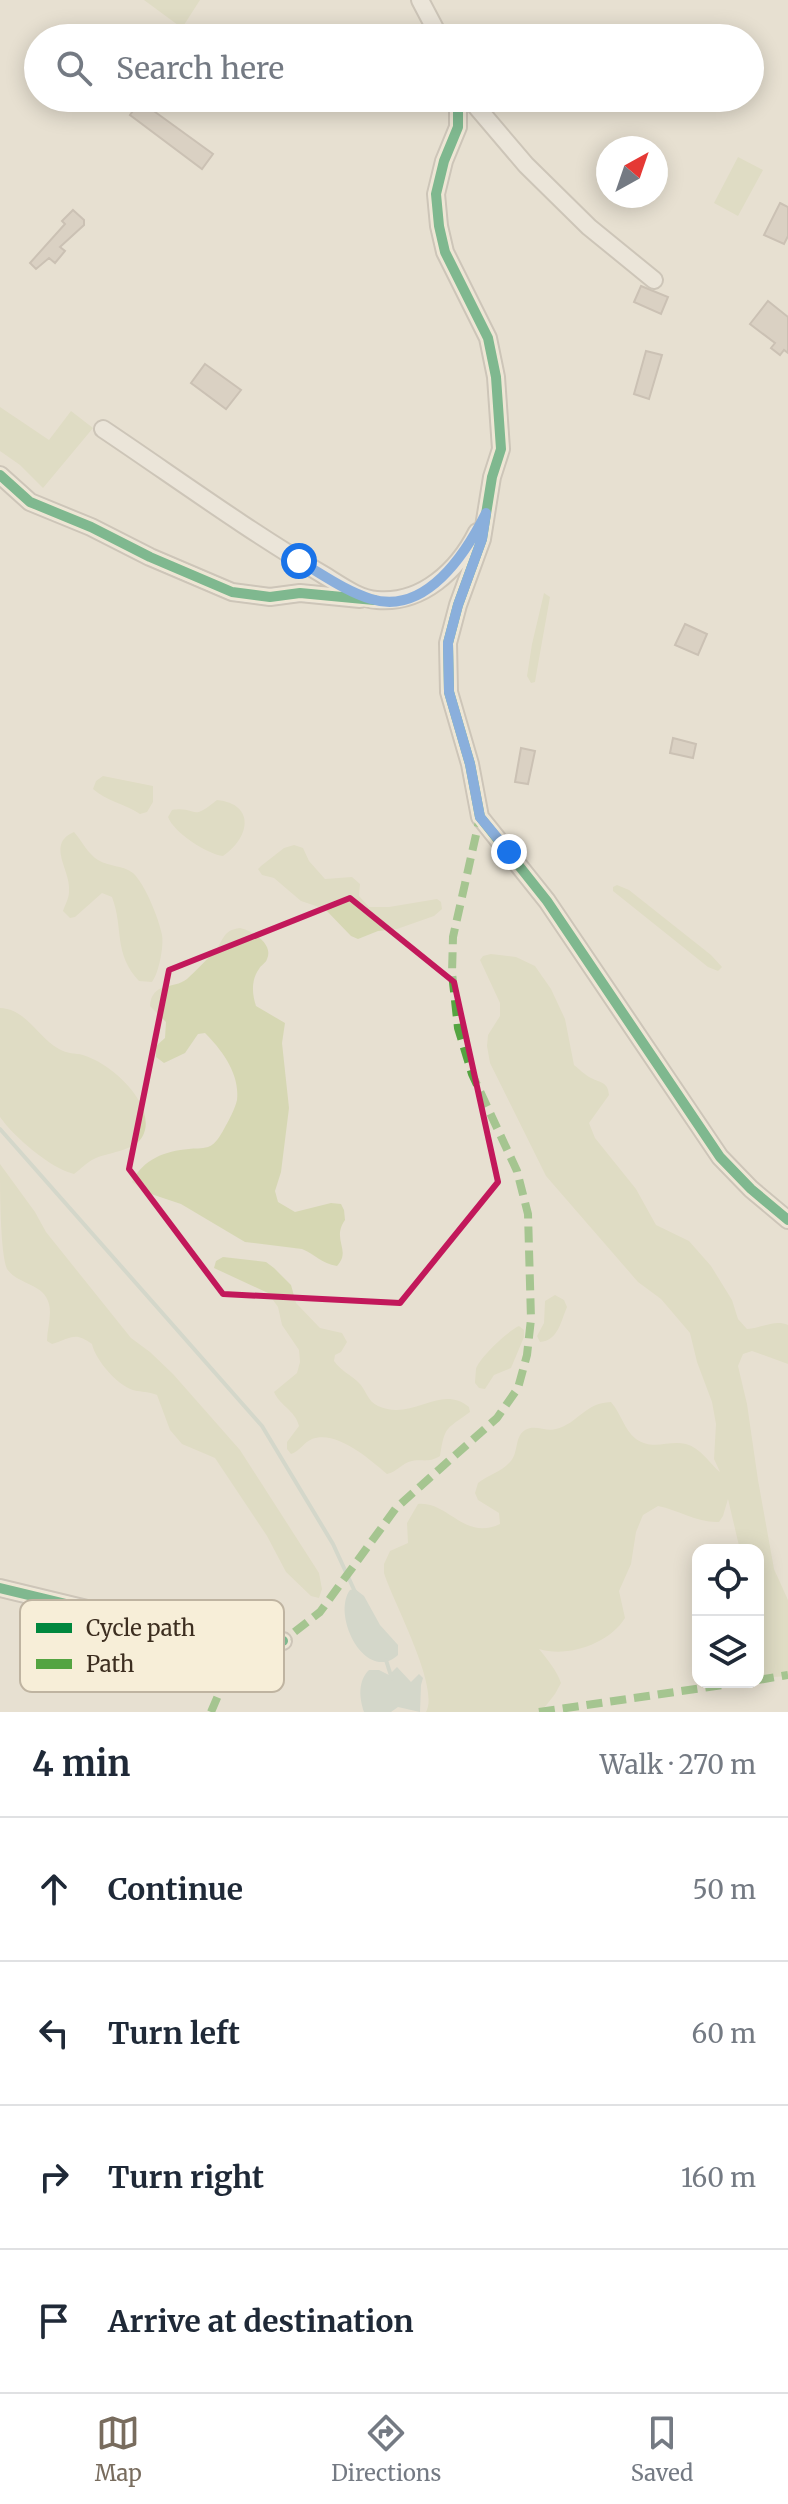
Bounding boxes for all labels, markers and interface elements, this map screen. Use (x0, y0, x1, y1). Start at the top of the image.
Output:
search box (24, 24, 764, 112)
icon: search (52, 46, 96, 90)
text: Search here (116, 49, 284, 87)
north arrow (596, 136, 668, 208)
route start (281, 543, 317, 579)
route end (491, 834, 527, 870)
map controls (692, 1544, 764, 1688)
button: locate (692, 1544, 764, 1616)
legend (20, 1600, 284, 1692)
text: Cycle path (86, 1614, 196, 1642)
button: layers (692, 1616, 764, 1688)
text: Path (86, 1650, 135, 1678)
text: 4 min (32, 1743, 130, 1785)
text: Walk · 270 m (600, 1748, 756, 1781)
icon: ahead (32, 1867, 76, 1911)
text: Continue (108, 1870, 243, 1908)
text: 50 m (692, 1873, 756, 1906)
icon: left (32, 2011, 76, 2055)
text: Turn left (108, 2014, 240, 2052)
text: 60 m (692, 2017, 756, 2050)
icon: right (32, 2155, 76, 2199)
text: Turn right (108, 2158, 264, 2196)
text: 160 m (681, 2161, 756, 2194)
icon: arrive (32, 2299, 76, 2343)
text: Arrive at destination (108, 2302, 414, 2340)
tab: Map (95, 2411, 142, 2487)
tab: Directions (331, 2411, 441, 2487)
tab: Saved (631, 2411, 693, 2487)

